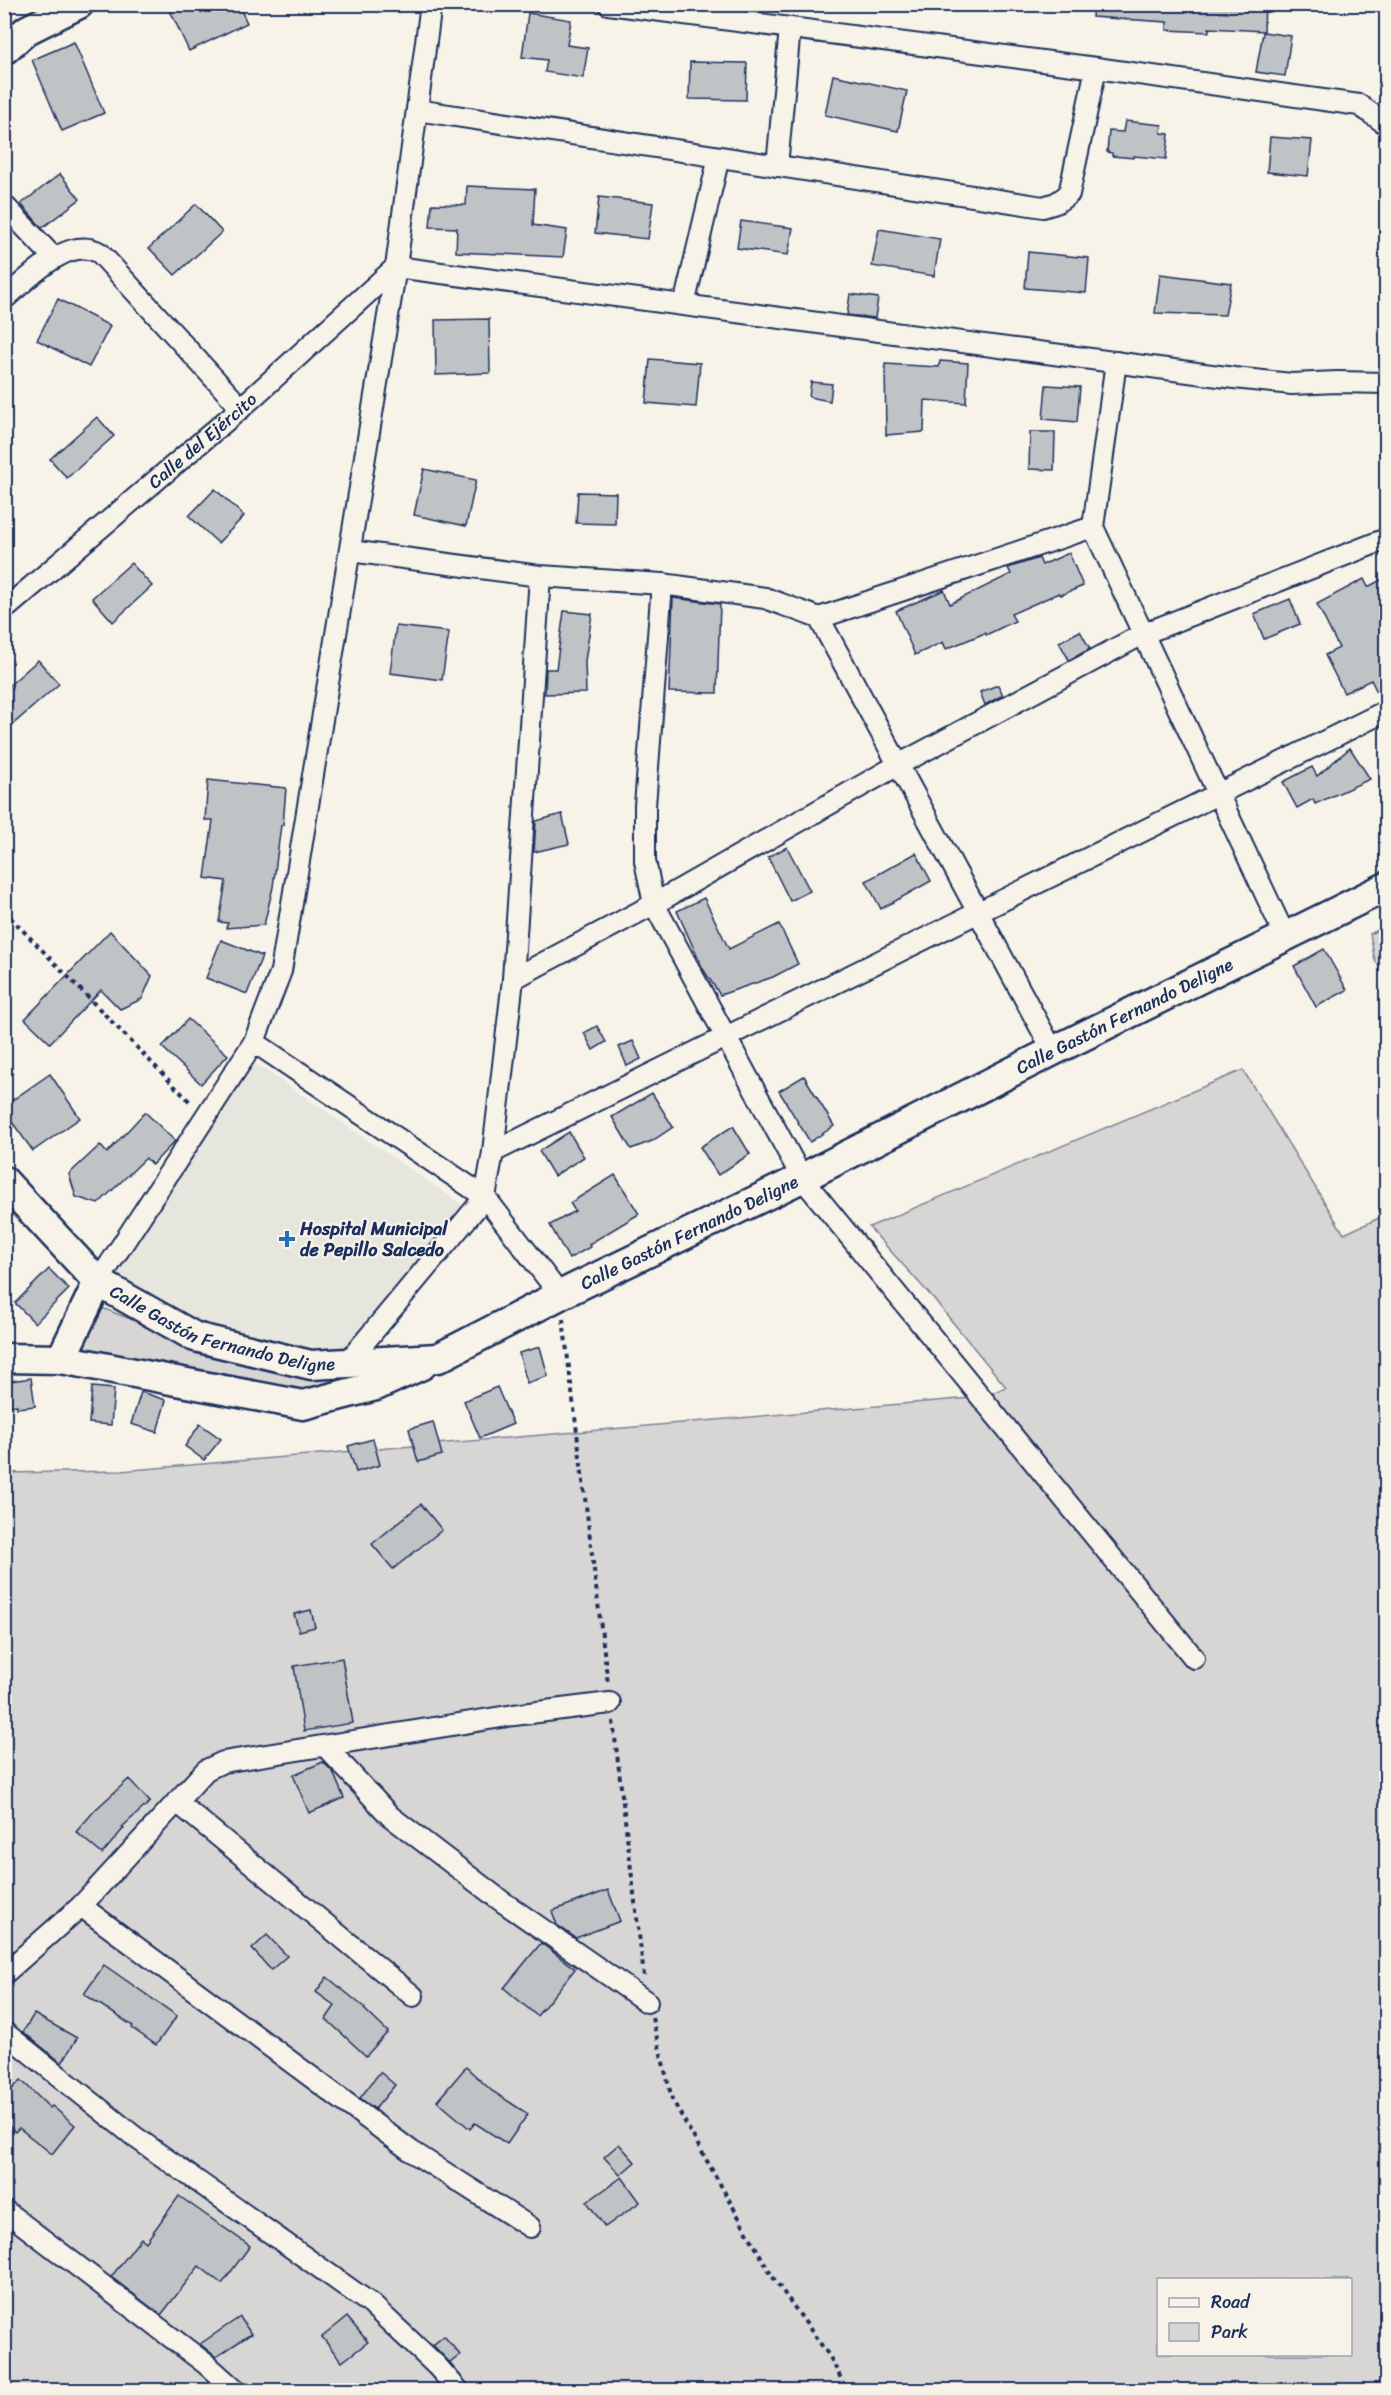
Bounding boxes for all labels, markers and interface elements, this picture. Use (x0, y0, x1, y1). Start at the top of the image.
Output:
street label: Calle del Ejército (140, 384, 265, 497)
street label: Calle Gastón Fernando Deligne (1010, 948, 1239, 1083)
street label: Calle Gastón Fernando Deligne (575, 1166, 804, 1299)
place label: Hospital Municipal de Pepillo Salcedo (299, 1213, 448, 1266)
marker: Hospital Municipal de Pepillo Salcedo (278, 1230, 296, 1248)
street label: Calle Gastón Fernando Deligne (103, 1276, 336, 1381)
legend (1157, 2278, 1352, 2356)
text: Road (1211, 2286, 1251, 2318)
text: Park (1211, 2316, 1248, 2348)

